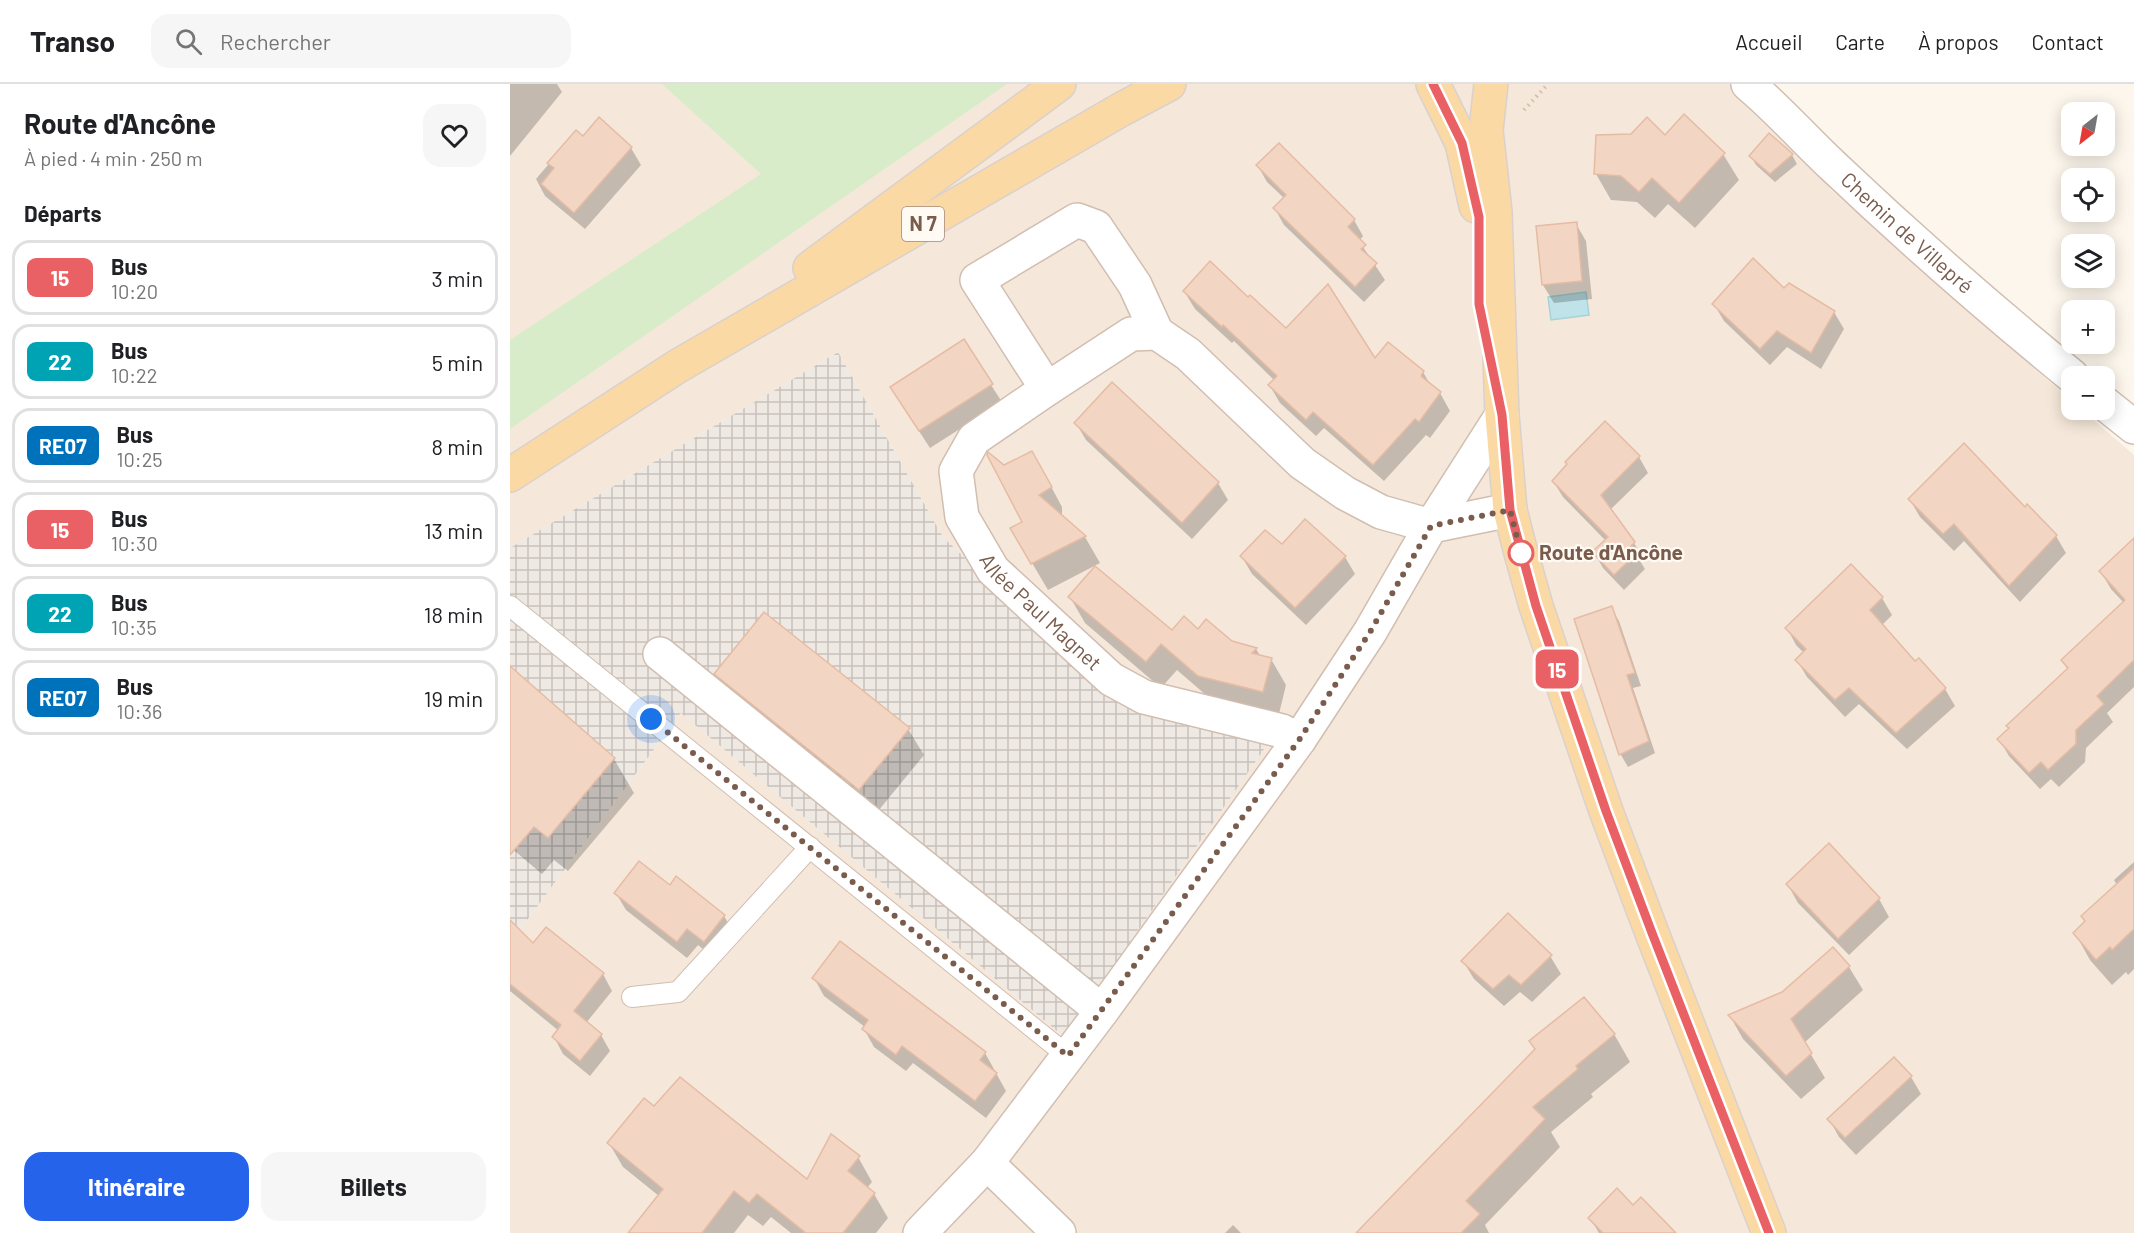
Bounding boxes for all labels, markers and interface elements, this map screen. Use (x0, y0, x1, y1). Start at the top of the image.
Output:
search box (151, 14, 571, 68)
text: Transo (30, 24, 115, 58)
icon: search (172, 25, 205, 58)
text: Rechercher (220, 28, 331, 54)
text: Accueil (1735, 29, 1802, 54)
text: Carte (1835, 29, 1885, 54)
text: À propos (1918, 29, 1999, 54)
text: Contact (2032, 29, 2104, 54)
north arrow (2061, 102, 2115, 156)
map controls (2061, 102, 2115, 420)
button: heart (423, 104, 486, 167)
text: Route d'Ancône (24, 106, 216, 140)
text: À pied · 4 min · 250 m (24, 146, 203, 170)
street label: Chemin de Villepré (1837, 166, 1979, 298)
button: locate (2061, 168, 2115, 222)
text: Départs (24, 200, 102, 226)
road number: N 7 (902, 207, 944, 241)
button: layers (2061, 234, 2115, 288)
text: Bus (111, 253, 148, 279)
text: 15 (51, 265, 69, 290)
text: 3 min (432, 265, 483, 291)
text: 10:20 (111, 279, 158, 303)
button: + (2061, 300, 2115, 354)
text: Bus (111, 337, 148, 363)
text: 22 (48, 349, 72, 374)
text: 5 min (432, 349, 483, 375)
text: 10:22 (111, 363, 158, 387)
button: − (2061, 366, 2115, 420)
text: Bus (117, 421, 153, 447)
text: RE07 (39, 433, 87, 458)
text: 8 min (431, 433, 483, 459)
text: 10:25 (117, 447, 163, 471)
text: Bus (111, 505, 148, 531)
text: 15 (51, 517, 69, 542)
text: 13 min (424, 517, 483, 543)
text: 10:30 (111, 531, 158, 555)
place label: Route d'Ancône (1539, 539, 1683, 564)
marker: Route d'Ancône (1508, 540, 1534, 566)
street label: Allée Paul Magnet (975, 549, 1107, 675)
text: Bus (111, 589, 148, 615)
text: 22 (48, 601, 72, 626)
text: 18 min (424, 601, 483, 627)
text: 10:35 (111, 615, 157, 639)
line badge: 15 (1530, 650, 1584, 688)
text: 15 (1548, 657, 1566, 682)
text: Bus (117, 673, 153, 699)
text: RE07 (39, 685, 87, 710)
text: 19 min (424, 685, 483, 711)
text: 10:36 (117, 699, 162, 723)
your location (636, 704, 666, 734)
button: Itinéraire (24, 1152, 249, 1221)
button: Billets (261, 1152, 486, 1221)

